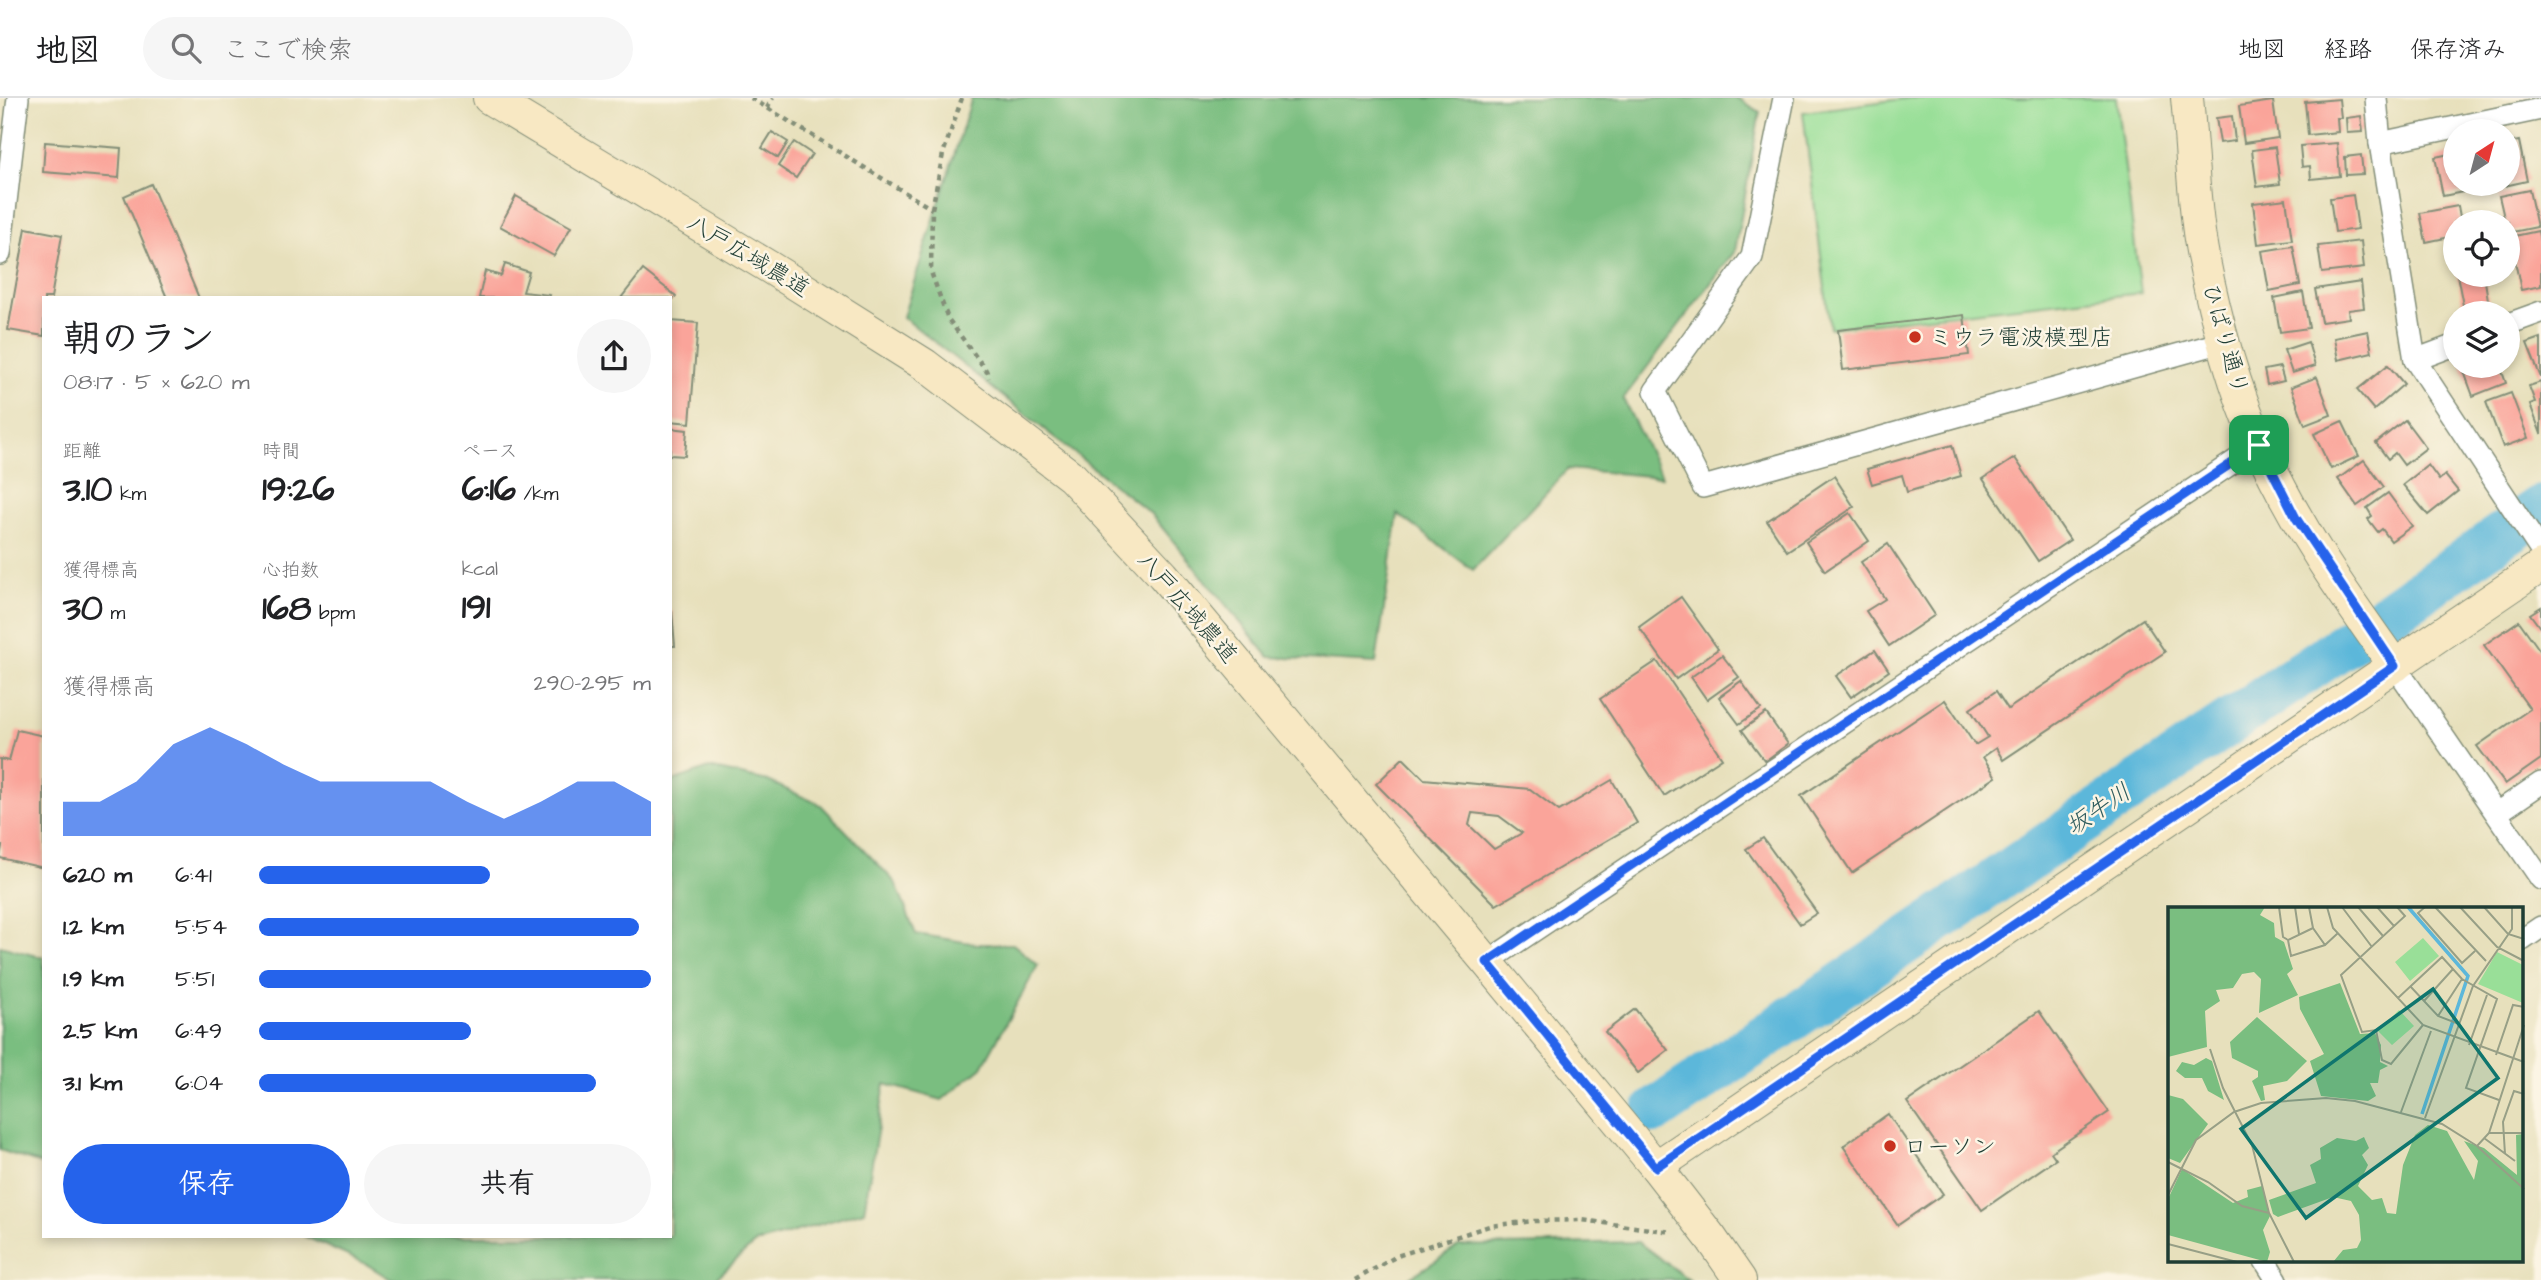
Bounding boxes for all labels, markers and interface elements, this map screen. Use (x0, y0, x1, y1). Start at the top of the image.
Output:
search box (143, 17, 633, 80)
text: 地図 (35, 28, 101, 74)
icon: search (167, 29, 205, 67)
text: ここで検索 (223, 32, 353, 68)
text: 地図 (2238, 33, 2286, 67)
text: 経路 (2324, 33, 2372, 67)
text: 保存済み (2410, 33, 2506, 67)
north arrow (2443, 119, 2520, 196)
map controls (2443, 119, 2520, 378)
street label: 八戸広域農道 (681, 207, 816, 305)
button: locate (2443, 210, 2520, 287)
street label: ひばり通り (2194, 280, 2256, 399)
button: layers (2443, 301, 2520, 378)
text: 朝のラン (63, 314, 215, 366)
button: share (577, 319, 651, 393)
place label: ミウラ電波模型店 (1929, 322, 2113, 354)
marker: ミウラ電波模型店 (1907, 329, 1923, 345)
text: 08:17 · 5 × 620 m (63, 366, 250, 398)
pin (2229, 415, 2289, 475)
icon: arrive (2240, 426, 2278, 464)
text: 距離 (63, 438, 101, 465)
text: 時間 (262, 438, 300, 465)
text: ペース (462, 438, 518, 465)
text: 3.10 (63, 465, 112, 514)
text: 19:26 (262, 465, 335, 514)
text: 6:16 (462, 465, 516, 514)
text: km (112, 481, 146, 508)
text: /km (516, 481, 559, 508)
street label: 八戸広域農道 (1130, 545, 1245, 670)
text: kcal (462, 556, 498, 583)
text: 獲得標高 (63, 557, 139, 584)
text: 心拍数 (262, 557, 319, 584)
text: 191 (462, 583, 491, 632)
text: 30 (63, 584, 103, 633)
text: 168 (262, 584, 311, 633)
text: m (103, 600, 125, 627)
text: bpm (311, 600, 355, 627)
text: 290–295 m (533, 667, 651, 699)
text: 獲得標高 (63, 671, 155, 703)
water label: 坂牛川 (2059, 776, 2138, 844)
text: 620 m (63, 859, 132, 891)
text: 6:41 (175, 859, 212, 891)
inset map (2168, 907, 2524, 1262)
text: 1.2 km (63, 911, 124, 943)
text: 5:54 (175, 911, 227, 943)
text: 1.9 km (63, 963, 124, 995)
text: 5:51 (175, 963, 214, 995)
text: 2.5 km (63, 1015, 137, 1047)
text: 6:49 (175, 1015, 222, 1047)
text: 3.1 km (63, 1067, 122, 1099)
text: 6:04 (175, 1067, 223, 1099)
place label: ローソン (1904, 1131, 1996, 1163)
marker: ローソン (1882, 1138, 1898, 1154)
button: 保存 (63, 1144, 350, 1224)
button: 共有 (364, 1144, 651, 1224)

